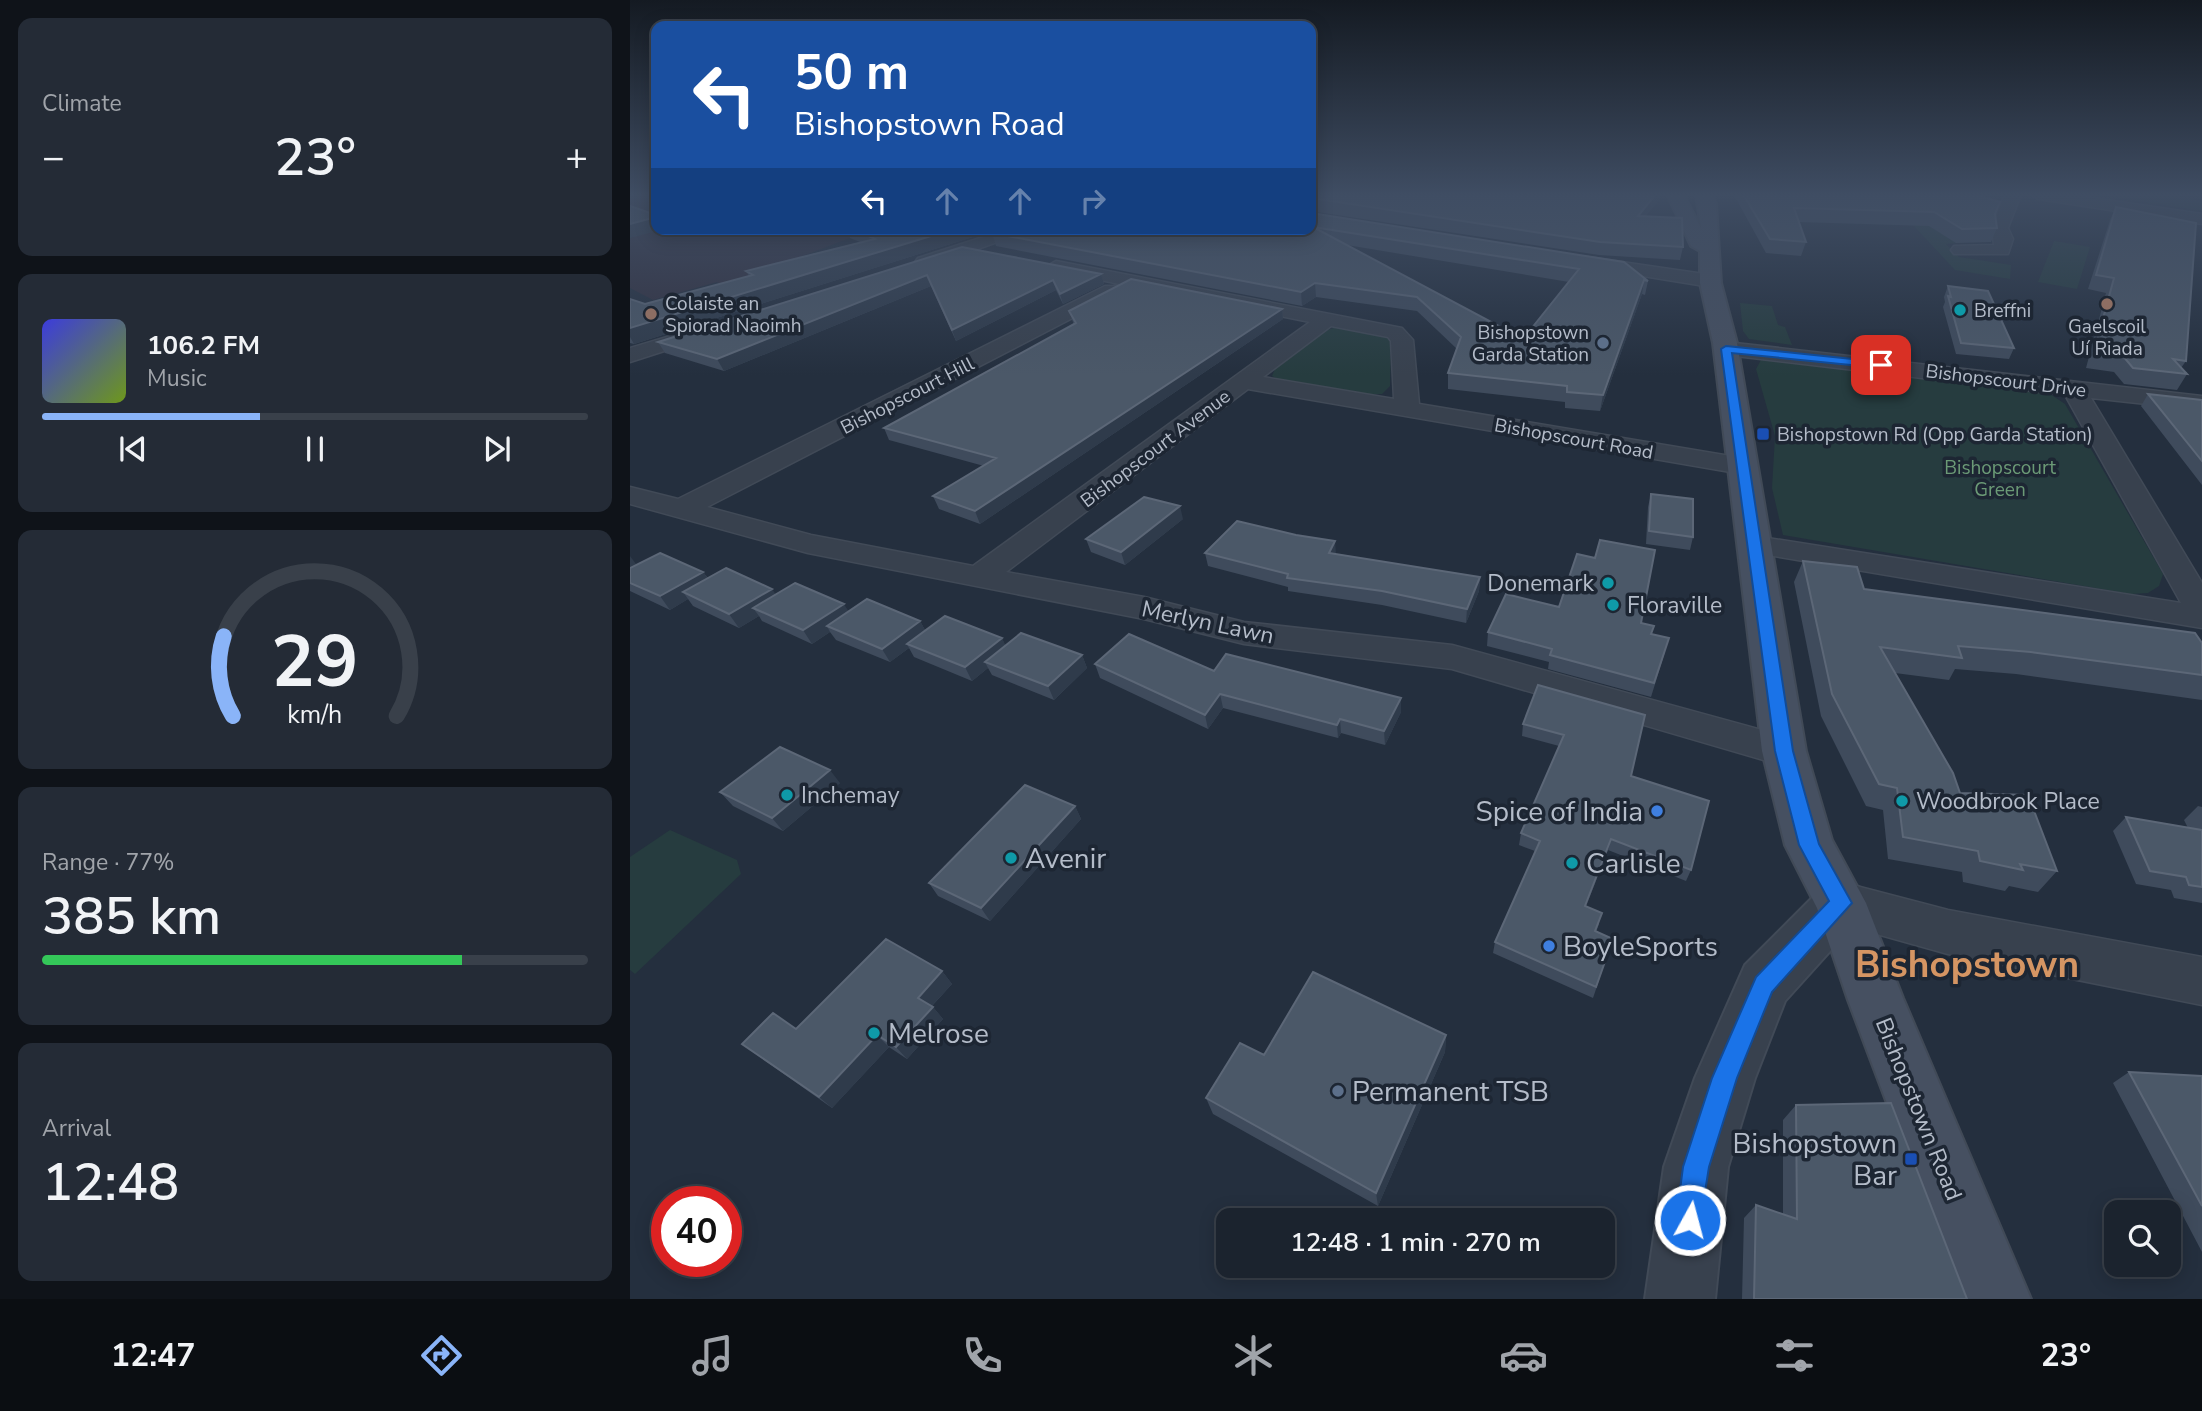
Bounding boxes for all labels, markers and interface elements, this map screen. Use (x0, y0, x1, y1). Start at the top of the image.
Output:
text: 50 m (794, 39, 909, 106)
icon: left (679, 49, 770, 140)
text: Climate (42, 88, 122, 119)
text: Bishopstown Road (794, 103, 1065, 146)
text: 23° (274, 122, 356, 193)
text: − (42, 132, 65, 183)
text: + (565, 132, 588, 183)
icon: left (855, 182, 893, 220)
icon: ahead (928, 182, 966, 220)
icon: ahead (1001, 182, 1039, 220)
icon: right (1074, 182, 1112, 220)
place label: Colaiste an Spiorad Naoimh (665, 291, 802, 339)
marker: Gaelscoil Uí Riada (2099, 296, 2115, 312)
place label: Breffni (1974, 298, 2031, 324)
marker: Breffni (1952, 302, 1968, 318)
marker: Colaiste an Spiorad Naoimh (643, 306, 659, 322)
place label: Gaelscoil Uí Riada (2068, 314, 2146, 362)
place label: Bishopstown Garda Station (1472, 320, 1589, 368)
text: 106.2 FM (147, 328, 260, 363)
marker: Bishopstown Garda Station (1595, 335, 1611, 351)
pin (1851, 335, 1911, 395)
icon: arrive (1862, 346, 1900, 384)
street label: Bishopscourt Hill (836, 351, 979, 441)
street label: Bishopscourt Drive (1924, 358, 2088, 404)
text: Music (147, 363, 207, 394)
street label: Bishopscourt Avenue (1075, 384, 1236, 514)
street label: Bishopscourt Road (1492, 412, 1655, 466)
place label: Bishopstown Rd (Opp Garda Station) (1777, 422, 2093, 448)
marker: Bishopstown Rd (Opp Garda Station) (1755, 426, 1771, 442)
icon: previous (114, 430, 152, 468)
icon: pause (296, 430, 334, 468)
icon: next (478, 430, 516, 468)
park label: Bishopscourt Green (1944, 455, 2056, 503)
place label: Donemark (1487, 568, 1594, 599)
marker: Donemark (1600, 575, 1616, 591)
place label: Floraville (1627, 590, 1722, 621)
street label: Merlyn Lawn (1139, 593, 1277, 652)
marker: Floraville (1605, 597, 1621, 613)
text: 29 (271, 612, 359, 712)
text: km/h (287, 697, 343, 731)
place label: Inchemay (801, 780, 900, 811)
place label: Woodbrook Place (1916, 786, 2100, 817)
marker: Inchemay (779, 787, 795, 803)
place label: Spice of India (1476, 793, 1643, 831)
marker: Woodbrook Place (1894, 793, 1910, 809)
marker: Spice of India (1649, 803, 1665, 819)
place label: Avenir (1025, 840, 1106, 878)
place label: Carlisle (1586, 845, 1681, 883)
text: Range · 77% (42, 847, 174, 878)
marker: Avenir (1003, 850, 1019, 866)
marker: Carlisle (1564, 855, 1580, 871)
text: 385 km (42, 881, 221, 952)
place label: BoyleSports (1563, 928, 1718, 966)
marker: BoyleSports (1541, 938, 1557, 954)
district label: Bishopstown (1855, 940, 2079, 990)
street label: Bishopstown Road (1868, 1013, 1969, 1205)
place label: Melrose (888, 1015, 989, 1053)
marker: Melrose (866, 1025, 882, 1041)
place label: Permanent TSB (1352, 1073, 1549, 1111)
marker: Permanent TSB (1330, 1083, 1346, 1099)
text: Arrival (42, 1113, 111, 1144)
place label: Bishopstown Bar (1733, 1125, 1897, 1195)
text: 12:48 (42, 1147, 179, 1218)
marker: Bishopstown Bar (1903, 1151, 1919, 1167)
position arrow (1653, 1183, 1727, 1257)
speed limit sign: 40 (651, 1186, 742, 1277)
map controls (2104, 1200, 2181, 1277)
button: search (2104, 1200, 2181, 1277)
text: 12:48 · 1 min · 270 m (1290, 1225, 1541, 1260)
icon: directions (417, 1331, 466, 1380)
icon: music (688, 1331, 737, 1380)
icon: phone (958, 1331, 1007, 1380)
icon: climate (1229, 1331, 1278, 1380)
icon: car (1499, 1331, 1548, 1380)
icon: filters (1770, 1331, 1819, 1380)
text: 12:47 (111, 1334, 196, 1377)
text: 23° (2041, 1334, 2091, 1377)

